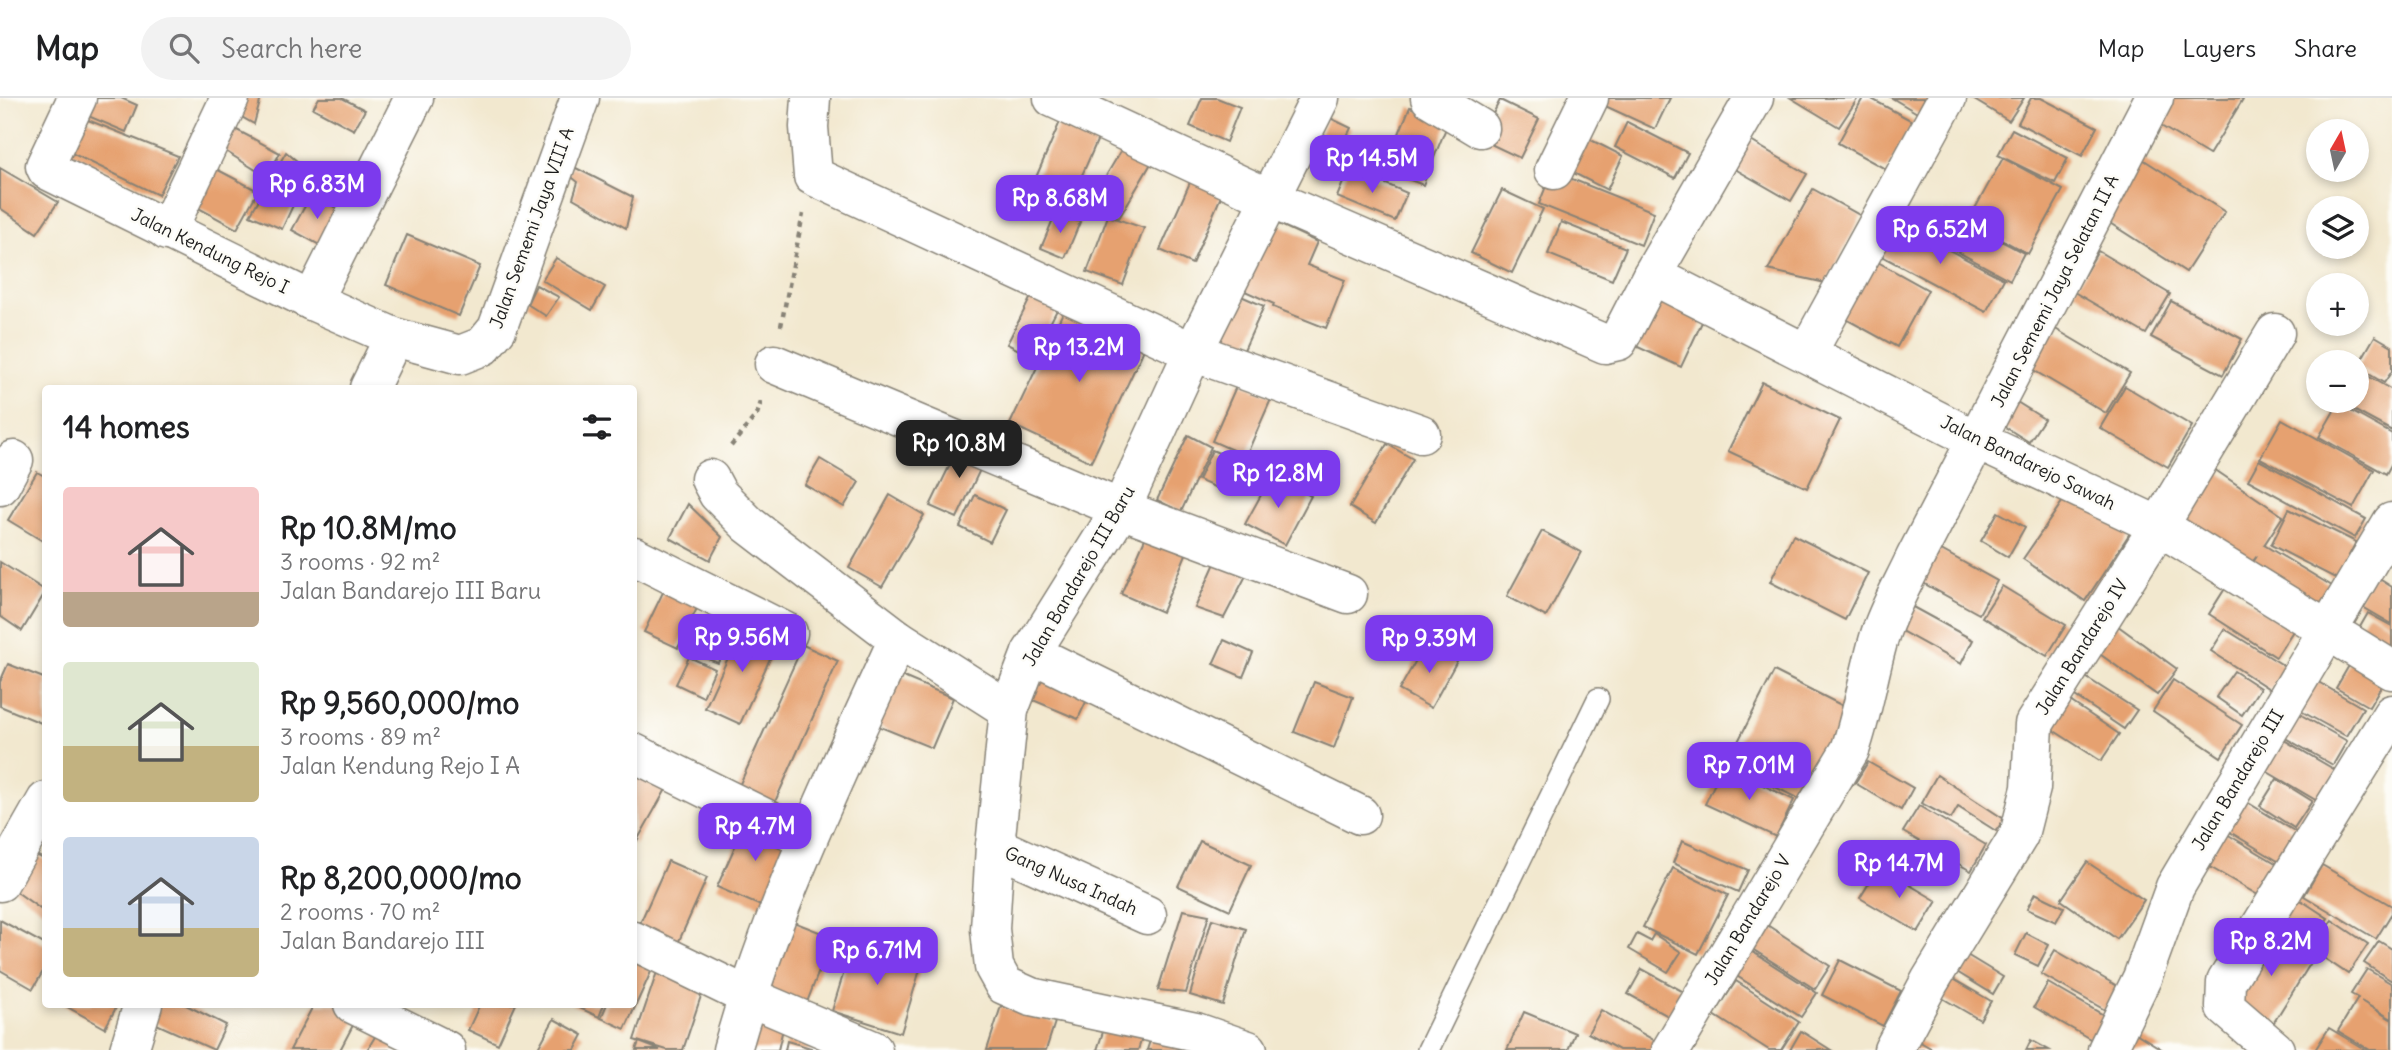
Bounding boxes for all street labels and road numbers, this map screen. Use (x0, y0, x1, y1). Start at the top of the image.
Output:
street label: Jalan Sememi Jaya VIII A (484, 124, 579, 332)
street label: Jalan Sememi Jaya Selatan II A (1986, 170, 2123, 411)
street label: Jalan Kendung Rejo I (128, 202, 293, 299)
street label: Jalan Bandarejo Sawah (1937, 410, 2119, 515)
street label: Jalan Bandarejo III Baru (1017, 481, 1140, 670)
street label: Jalan Bandarejo IV (2031, 575, 2133, 719)
street label: Jalan Bandarejo III (2186, 705, 2289, 854)
street label: Gang Nusa Indah (1001, 841, 1141, 920)
street label: Jalan Bandarejo V (1700, 850, 1796, 989)

